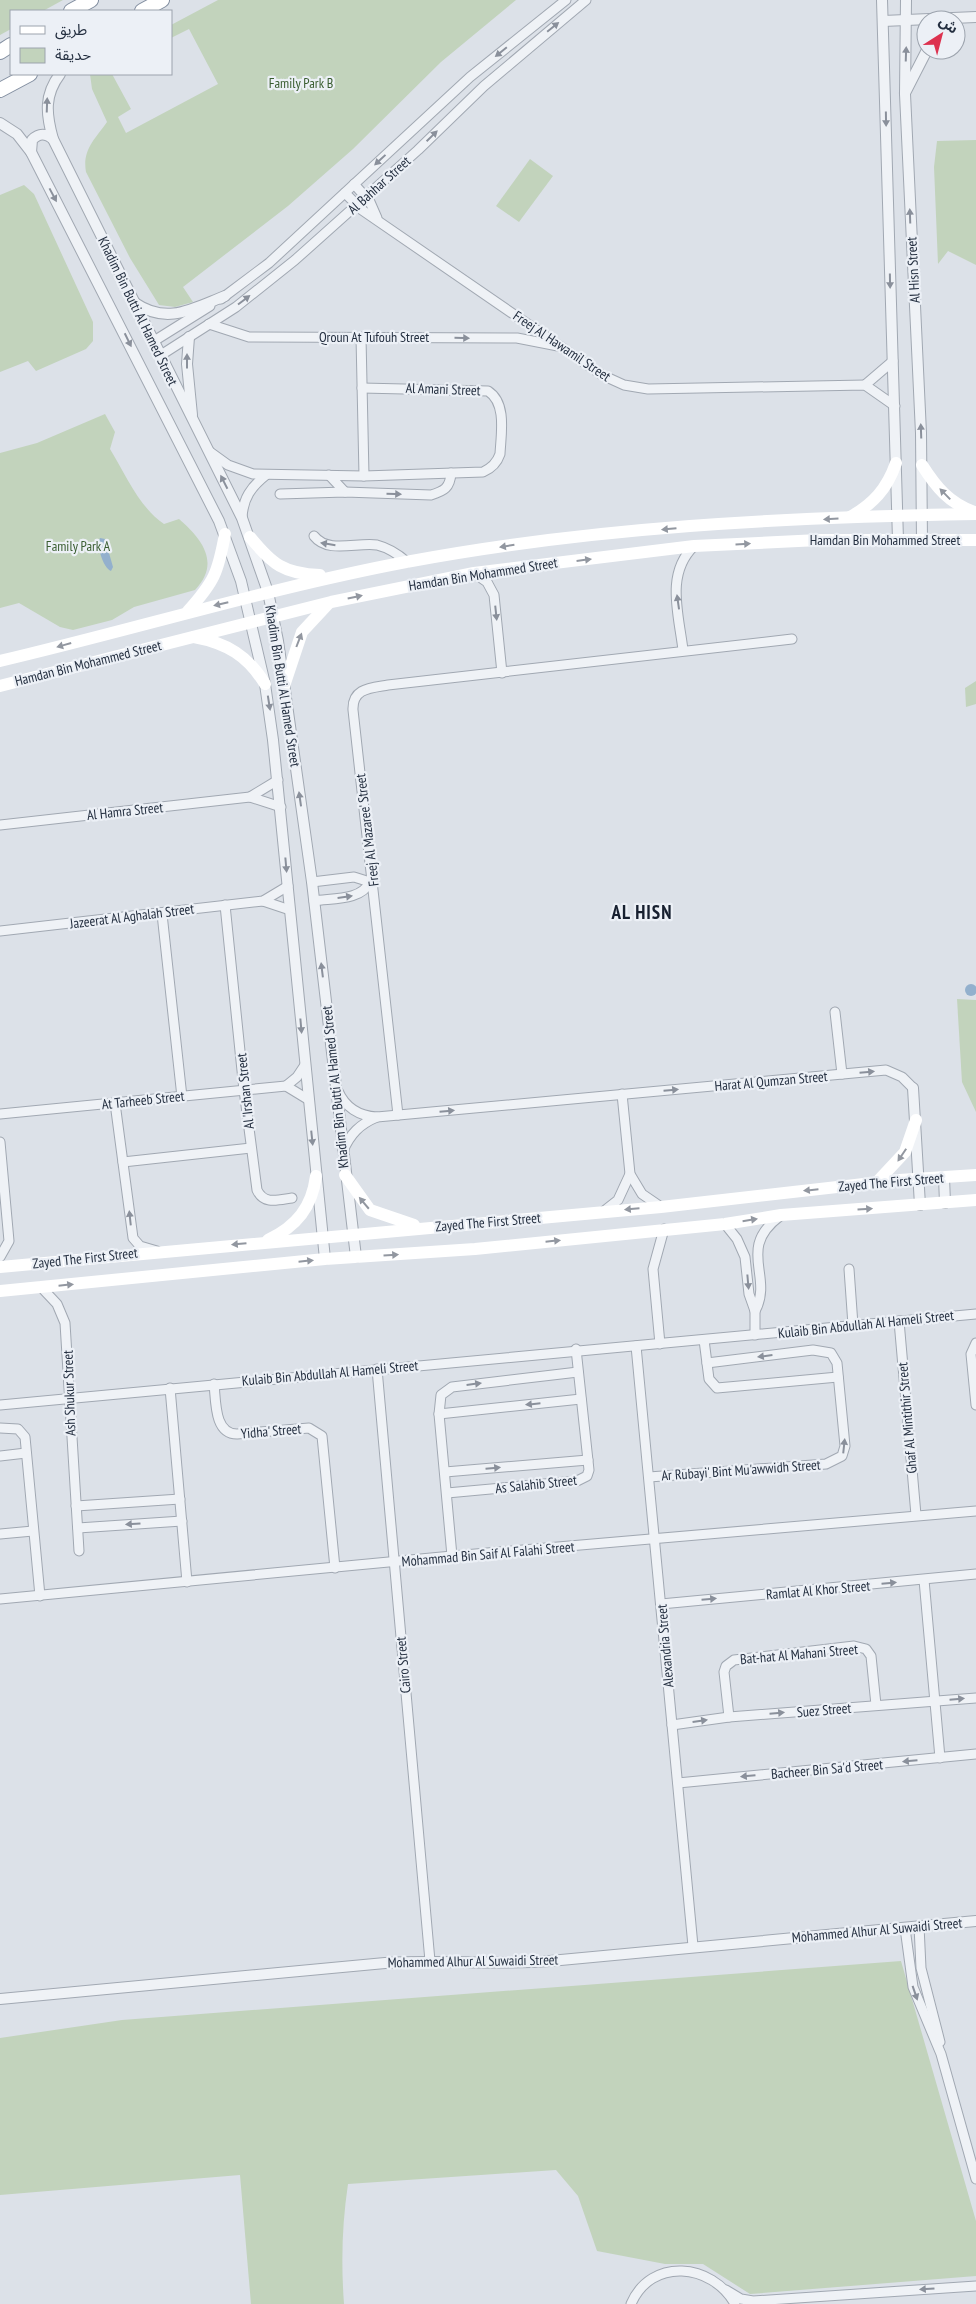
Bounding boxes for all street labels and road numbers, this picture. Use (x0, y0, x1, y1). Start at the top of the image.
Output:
street label: Al Bahhar Street (344, 152, 414, 218)
street label: Khadim Bin Butti Al Hamed Street (94, 234, 182, 389)
street label: Al Hisn Street (902, 236, 924, 304)
street label: Freej Al Hawamil Street (510, 307, 614, 385)
street label: Qroun At Tufouh Street (319, 328, 429, 346)
street label: Al Amani Street (405, 379, 481, 399)
street label: Hamdan Bin Mohammed Street (810, 531, 960, 549)
street label: Hamdan Bin Mohammed Street (407, 553, 559, 595)
street label: Khadim Bin Butti Al Hamed Street (261, 604, 305, 768)
street label: Hamdan Bin Mohammed Street (13, 636, 163, 690)
street label: Freej Al Mazaree' Street (351, 773, 383, 887)
street label: Al Hamra Street (86, 798, 164, 824)
street label: Jazeerat Al Aghalah Street (68, 899, 195, 933)
street label: Khadim Bin Butti Al Hamed Street (317, 1005, 352, 1169)
street label: Al 'Irshan Street (232, 1052, 258, 1130)
street label: Harat Al Qumzan Street (714, 1067, 828, 1095)
street label: At Tarheeb Street (101, 1087, 185, 1113)
street label: Zayed The First Street (838, 1168, 945, 1196)
street label: Zayed The First Street (435, 1208, 542, 1236)
street label: Zayed The First Street (32, 1244, 139, 1272)
street label: Kulaib Bin Abdullah Al Hameli Street (777, 1306, 955, 1342)
street label: Ash Shukur Street (58, 1350, 79, 1436)
street label: Kulaib Bin Abdullah Al Hameli Street (241, 1356, 419, 1390)
street label: Ghaf Al Mintithir Street (893, 1362, 921, 1474)
street label: Yidha' Street (240, 1419, 302, 1443)
street label: Ar Rubayi' Bint Mu'awwidh Street (661, 1455, 821, 1485)
street label: As Salahib Street (494, 1471, 578, 1497)
street label: Mohammad Bin Saif Al Falahi Street (401, 1537, 575, 1571)
street label: Ramlat Al Khor Street (765, 1576, 871, 1604)
street label: Alexandria Street (652, 1604, 678, 1688)
street label: Cairo Street (392, 1636, 414, 1694)
street label: Bat-hat Al Mahani Street (739, 1640, 859, 1668)
street label: Suez Street (796, 1699, 852, 1721)
street label: Bacheer Bin Sa'd Street (770, 1755, 884, 1783)
street label: Mohammed Alhur Al Suwaidi Street (791, 1914, 963, 1946)
street label: Mohammed Alhur Al Suwaidi Street (387, 1951, 559, 1971)

